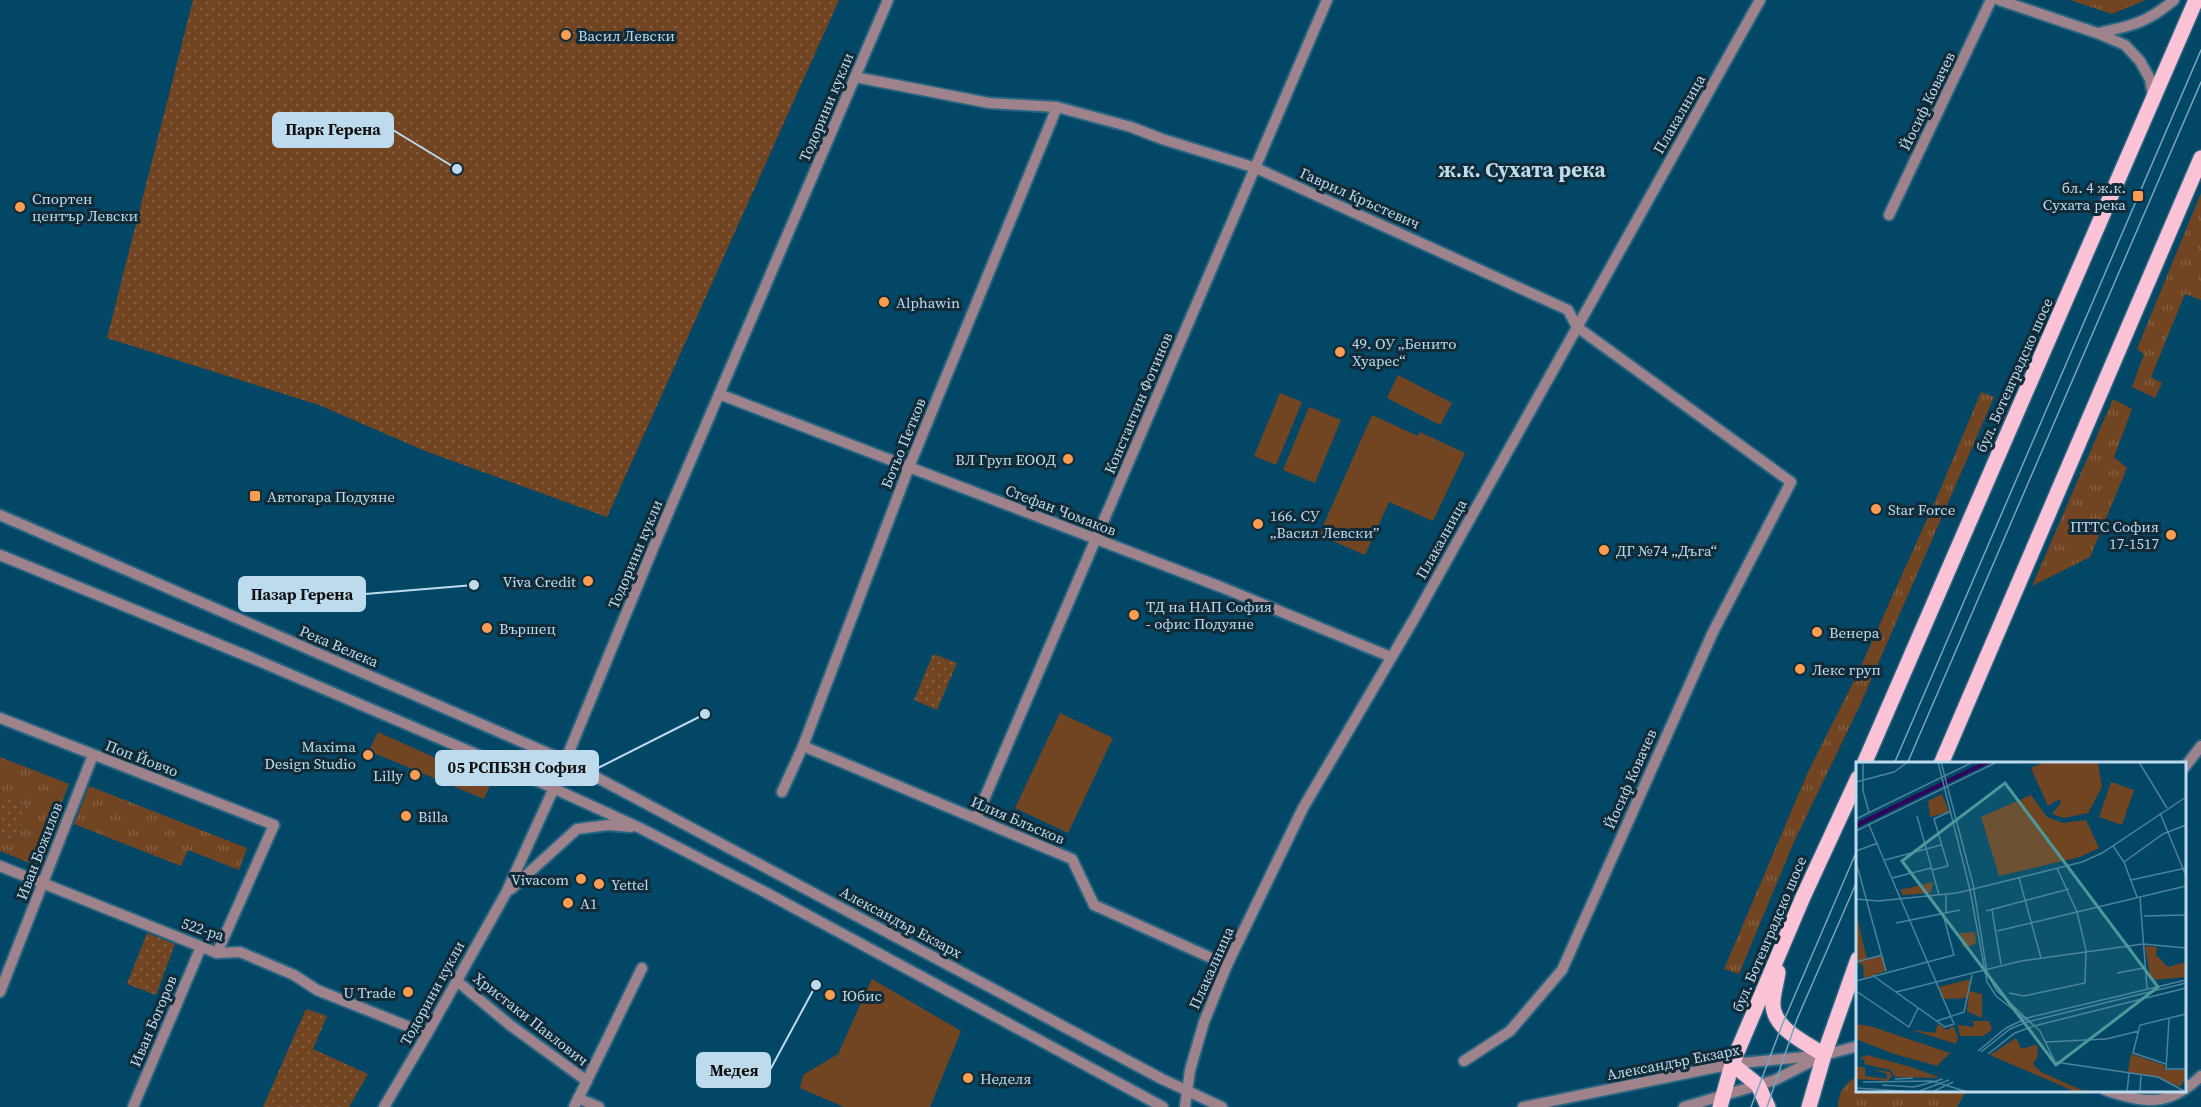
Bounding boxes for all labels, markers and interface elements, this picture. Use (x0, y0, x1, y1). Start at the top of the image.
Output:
place label: Васил Левски (578, 25, 675, 46)
marker: Васил Левски (559, 28, 573, 42)
street label: Йосиф Ковачев (1894, 48, 1960, 154)
street label: Тодорини кукли (794, 49, 858, 165)
street label: Плакалница (1648, 70, 1710, 158)
callout: Парк Герена (273, 113, 393, 147)
text: Парк Герена (285, 118, 381, 140)
district label: ж.к. Сухата река (1438, 155, 1606, 184)
street label: Гаврил Кръстевич (1297, 162, 1423, 234)
place label: бл. 4 ж.к. Сухата река (2043, 177, 2126, 215)
place label: Спортен център Левски (32, 188, 139, 226)
marker: бл. 4 ж.к. Сухата река (2131, 189, 2145, 203)
marker: Спортен център Левски (13, 200, 27, 214)
place label: Alphawin (896, 292, 960, 313)
street label: бул. Ботевградско шосе (1970, 294, 2058, 456)
marker: Alphawin (877, 295, 891, 309)
street label: Константин Фотинов (1099, 329, 1177, 477)
place label: 49. ОУ „Бенито Хуарес“ (1352, 333, 1456, 371)
marker: 49. ОУ „Бенито Хуарес“ (1333, 345, 1347, 359)
street label: Ботьо Петков (875, 395, 931, 491)
place label: ВЛ Груп ЕООД (955, 449, 1056, 470)
marker: ВЛ Груп ЕООД (1061, 452, 1075, 466)
street label: Стефан Чомаков (1003, 479, 1120, 541)
place label: Автогара Подуяне (267, 486, 395, 507)
marker: Автогара Подуяне (248, 489, 262, 503)
street label: Плакалница (1410, 495, 1472, 583)
street label: Тодорини кукли (603, 496, 667, 612)
place label: Star Force (1888, 499, 1956, 520)
marker: Star Force (1869, 502, 1883, 516)
place label: 166. СУ „Васил Левски” (1270, 505, 1379, 543)
place label: ПТТС София 17-1517 (2070, 516, 2159, 554)
marker: 166. СУ „Васил Левски” (1251, 517, 1265, 531)
marker: ПТТС София 17-1517 (2164, 528, 2178, 542)
place label: ДГ №74 „Дъга“ (1616, 540, 1717, 561)
marker: ДГ №74 „Дъга“ (1597, 543, 1611, 557)
place label: Viva Credit (502, 571, 576, 592)
marker: Viva Credit (581, 574, 595, 588)
callout: Пазар Герена (239, 577, 365, 611)
text: Пазар Герена (251, 583, 354, 605)
place label: ТД на НАП София - офис Подуяне (1146, 596, 1272, 634)
marker: ТД на НАП София - офис Подуяне (1127, 608, 1141, 622)
place label: Вършец (499, 618, 556, 639)
street label: Река Велека (296, 620, 382, 672)
marker: Вършец (480, 621, 494, 635)
place label: Венера (1829, 622, 1880, 643)
marker: Венера (1810, 625, 1824, 639)
place label: Лекс груп (1812, 659, 1881, 680)
marker: Лекс груп (1793, 662, 1807, 676)
street label: Йосиф Ковачев (1599, 725, 1662, 832)
street label: Поп Йовчо (103, 734, 181, 782)
place label: Maxima Design Studio (264, 736, 356, 774)
marker: Maxima Design Studio (361, 748, 375, 762)
callout: 05 РСПБЗН София (436, 751, 598, 785)
text: 05 РСПБЗН София (448, 756, 586, 778)
inset map (1856, 762, 2186, 1092)
place label: Lilly (373, 765, 403, 786)
marker: Lilly (408, 768, 422, 782)
street label: Илия Блъсков (968, 791, 1068, 849)
street label: Иван Божилов (11, 799, 67, 903)
place label: Billa (418, 806, 449, 827)
marker: Billa (399, 809, 413, 823)
street label: бул. Ботевградско шосе (1727, 853, 1811, 1015)
place label: Vivacom (511, 869, 569, 890)
marker: Vivacom (574, 872, 588, 886)
place label: Yettel (611, 874, 649, 895)
marker: Yettel (592, 877, 606, 891)
street label: Александър Екзарх (836, 881, 966, 963)
place label: A1 (580, 893, 597, 914)
marker: A1 (561, 896, 575, 910)
street label: 522-ра (179, 912, 227, 946)
street label: Плакалница (1183, 923, 1239, 1013)
street label: Тодорини кукли (395, 937, 470, 1049)
street label: Христаки Павлович (469, 967, 593, 1071)
street label: Иван Богоров (124, 972, 182, 1070)
place label: U Trade (343, 982, 396, 1003)
marker: U Trade (401, 985, 415, 999)
place label: Юбис (842, 985, 882, 1006)
marker: Юбис (823, 988, 837, 1002)
street label: Александър Екзарх (1605, 1039, 1742, 1085)
callout: Медея (697, 1053, 770, 1087)
text: Медея (709, 1059, 759, 1081)
place label: Неделя (980, 1068, 1031, 1089)
marker: Неделя (961, 1071, 975, 1085)

